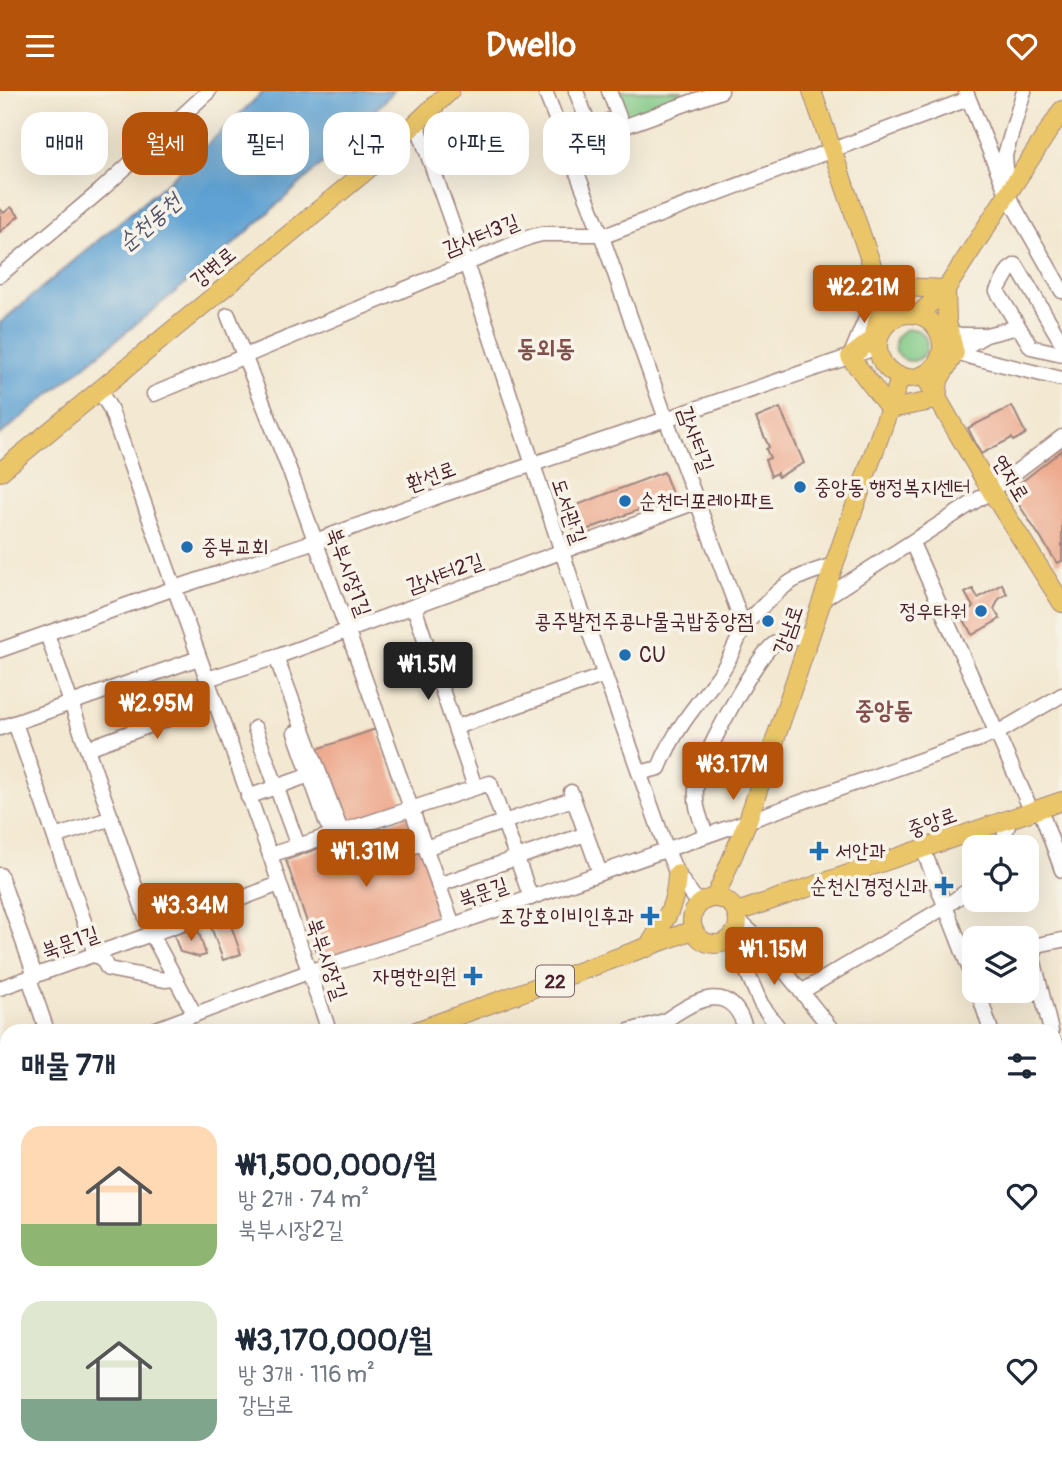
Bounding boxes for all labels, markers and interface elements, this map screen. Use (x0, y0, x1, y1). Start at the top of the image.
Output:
text: Dwello (486, 26, 576, 66)
icon: menu (21, 27, 59, 65)
icon: heart (1003, 27, 1041, 65)
chip: 매매 (21, 112, 108, 175)
chip: 월세 (122, 112, 208, 175)
chip: 필터 (222, 112, 309, 175)
chip: 신규 (323, 112, 410, 175)
chip: 아파트 (424, 112, 529, 175)
chip: 주택 (543, 112, 630, 175)
water label: 순천동천 (112, 186, 189, 258)
street label: 감사터3길 (439, 208, 523, 263)
street label: 강변로 (185, 241, 242, 294)
pin: ₩2.21M (807, 265, 921, 325)
text: ₩2.21M (829, 273, 899, 302)
district label: 동외동 (517, 334, 575, 363)
street label: 감사터길 (671, 403, 720, 476)
street label: 연자로 (986, 450, 1035, 507)
street label: 환선로 (403, 455, 460, 498)
place label: 중앙동 행정복지센터 (814, 474, 971, 501)
street label: 도서관길 (545, 475, 592, 548)
marker: 중앙동 행정복지센터 (792, 479, 808, 495)
place label: 순천더포레아파트 (639, 488, 774, 515)
marker: 순천더포레아파트 (617, 493, 633, 509)
street label: 북부시장1길 (320, 524, 377, 620)
place label: 중부교회 (201, 534, 269, 561)
marker: 중부교회 (179, 539, 195, 555)
street label: 감사터2길 (403, 547, 487, 600)
place label: 정우타워 (899, 598, 967, 625)
street label: 강남로 (767, 602, 809, 659)
marker: 정우타워 (973, 603, 989, 619)
place label: 콩주발전주콩나물국밥중앙점 (534, 608, 754, 635)
marker: 콩주발전주콩나물국밥중앙점 (760, 613, 776, 629)
place label: CU (639, 642, 666, 669)
pin: ₩1.5M (379, 643, 477, 702)
marker: CU (617, 647, 633, 663)
text: ₩1.5M (400, 650, 456, 679)
pin: ₩2.95M (100, 681, 214, 741)
text: ₩2.95M (121, 689, 193, 718)
district label: 중앙동 (855, 696, 913, 725)
pin: ₩3.17M (676, 743, 790, 802)
text: ₩3.17M (698, 750, 768, 779)
street label: 중앙로 (904, 801, 961, 843)
pin: ₩1.31M (309, 829, 423, 889)
map controls (962, 835, 1039, 1003)
button: locate (962, 835, 1039, 912)
text: ₩1.31M (333, 837, 399, 866)
place label: 서안과 (835, 838, 886, 865)
marker: 서안과 (809, 841, 829, 861)
street label: 북문길 (455, 871, 512, 913)
place label: 순천신경정신과 (810, 873, 928, 900)
marker: 순천신경정신과 (934, 876, 954, 896)
pin: ₩3.34M (134, 883, 248, 943)
text: ₩3.34M (154, 891, 228, 920)
place label: 조강호이비인후과 (499, 903, 634, 930)
marker: 조강호이비인후과 (640, 906, 660, 926)
street label: 북부시장길 (300, 915, 353, 1004)
street label: 북문1길 (38, 920, 102, 965)
button: layers (962, 926, 1039, 1003)
pin: ₩1.15M (717, 927, 831, 987)
text: ₩1.15M (741, 935, 807, 964)
place label: 자명한의원 (373, 963, 457, 990)
road number: 22 (536, 965, 574, 997)
marker: 자명한의원 (463, 966, 483, 986)
text: 매물 7개 (21, 1047, 116, 1084)
icon: filters (1003, 1047, 1041, 1085)
text: ₩1,500,000/월 (238, 1147, 437, 1184)
icon: home (77, 1154, 161, 1238)
icon: heart (1003, 1177, 1041, 1215)
text: 방 2개 · 74 m² (238, 1185, 369, 1214)
text: 북부시장2길 (238, 1215, 343, 1244)
text: ₩3,170,000/월 (238, 1322, 432, 1359)
icon: home (77, 1329, 161, 1413)
icon: heart (1003, 1352, 1041, 1390)
text: 방 3개 · 116 m² (238, 1360, 375, 1389)
text: 강남로 (238, 1390, 294, 1419)

